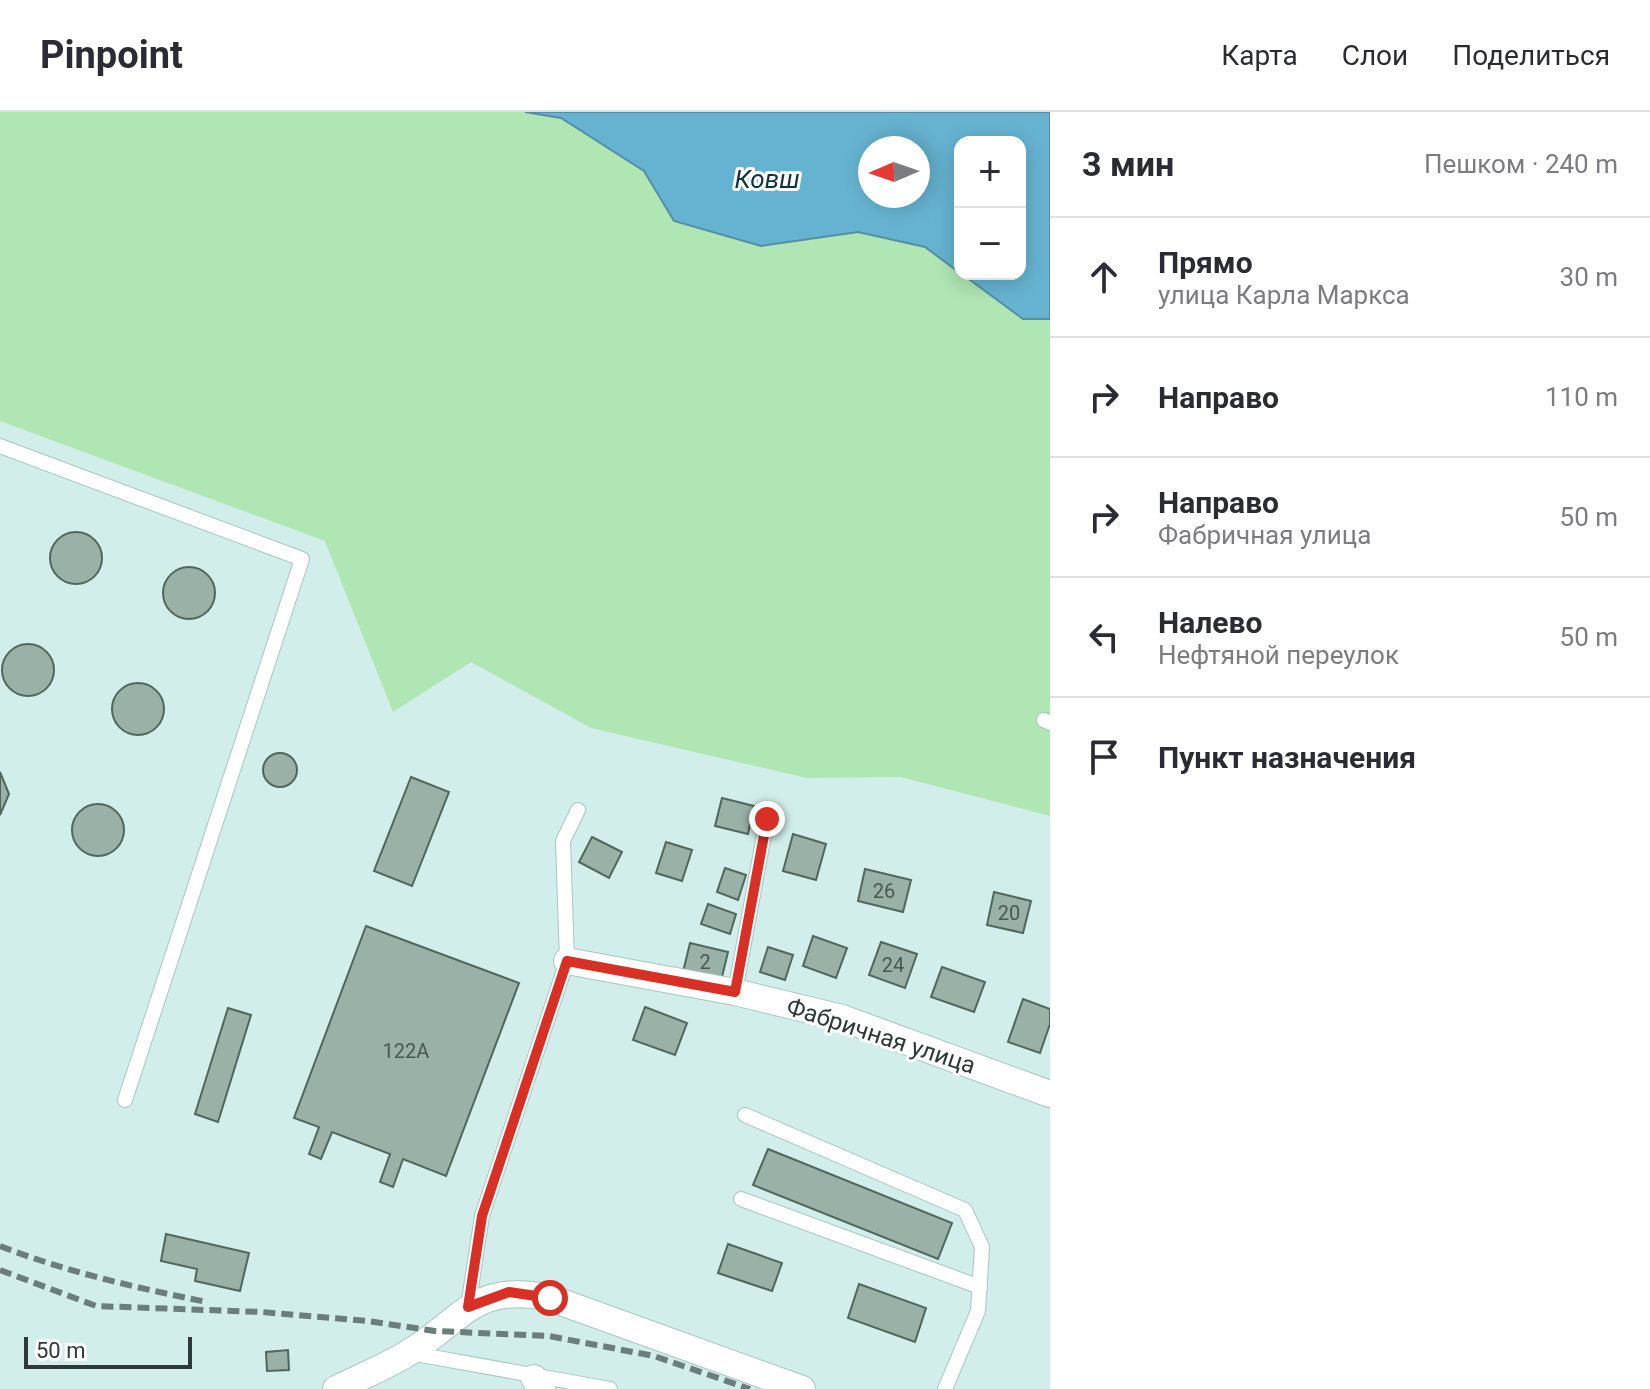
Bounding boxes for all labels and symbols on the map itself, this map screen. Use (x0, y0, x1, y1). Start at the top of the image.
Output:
north arrow (858, 136, 930, 208)
water label: Ковш (734, 164, 800, 194)
route end (749, 801, 785, 837)
house number: 26 (873, 879, 895, 903)
house number: 20 (998, 901, 1020, 925)
house number: 2 (699, 950, 711, 974)
house number: 24 (882, 953, 904, 977)
street label: Фабричная улица (783, 992, 979, 1080)
house number: 122А (383, 1039, 429, 1063)
route start (532, 1280, 568, 1316)
scale bar (24, 1333, 192, 1369)

